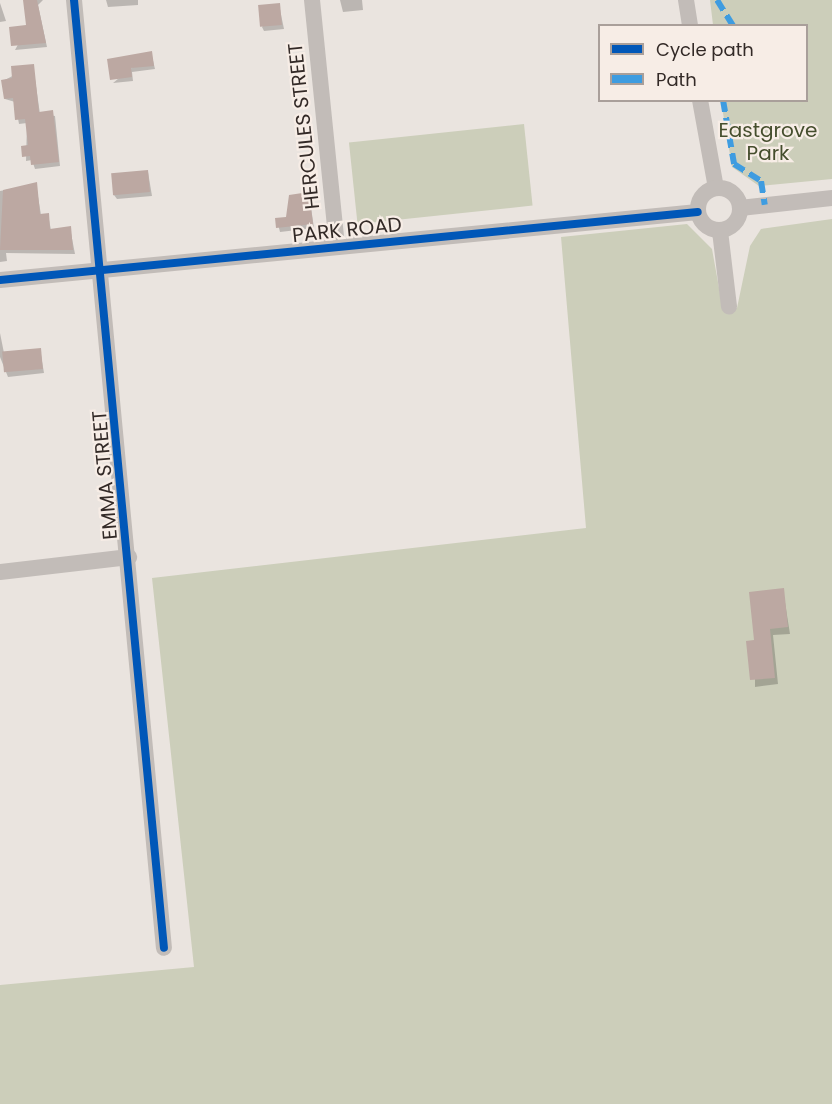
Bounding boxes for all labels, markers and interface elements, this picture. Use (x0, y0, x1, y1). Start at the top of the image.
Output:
legend (598, 24, 808, 102)
text: Cycle path (656, 37, 754, 62)
street label: HERCULES STREET (283, 42, 325, 210)
text: Path (656, 67, 697, 92)
park label: Eastgrove Park (719, 119, 817, 166)
street label: PARK ROAD (291, 212, 403, 248)
street label: EMMA STREET (87, 409, 123, 541)

